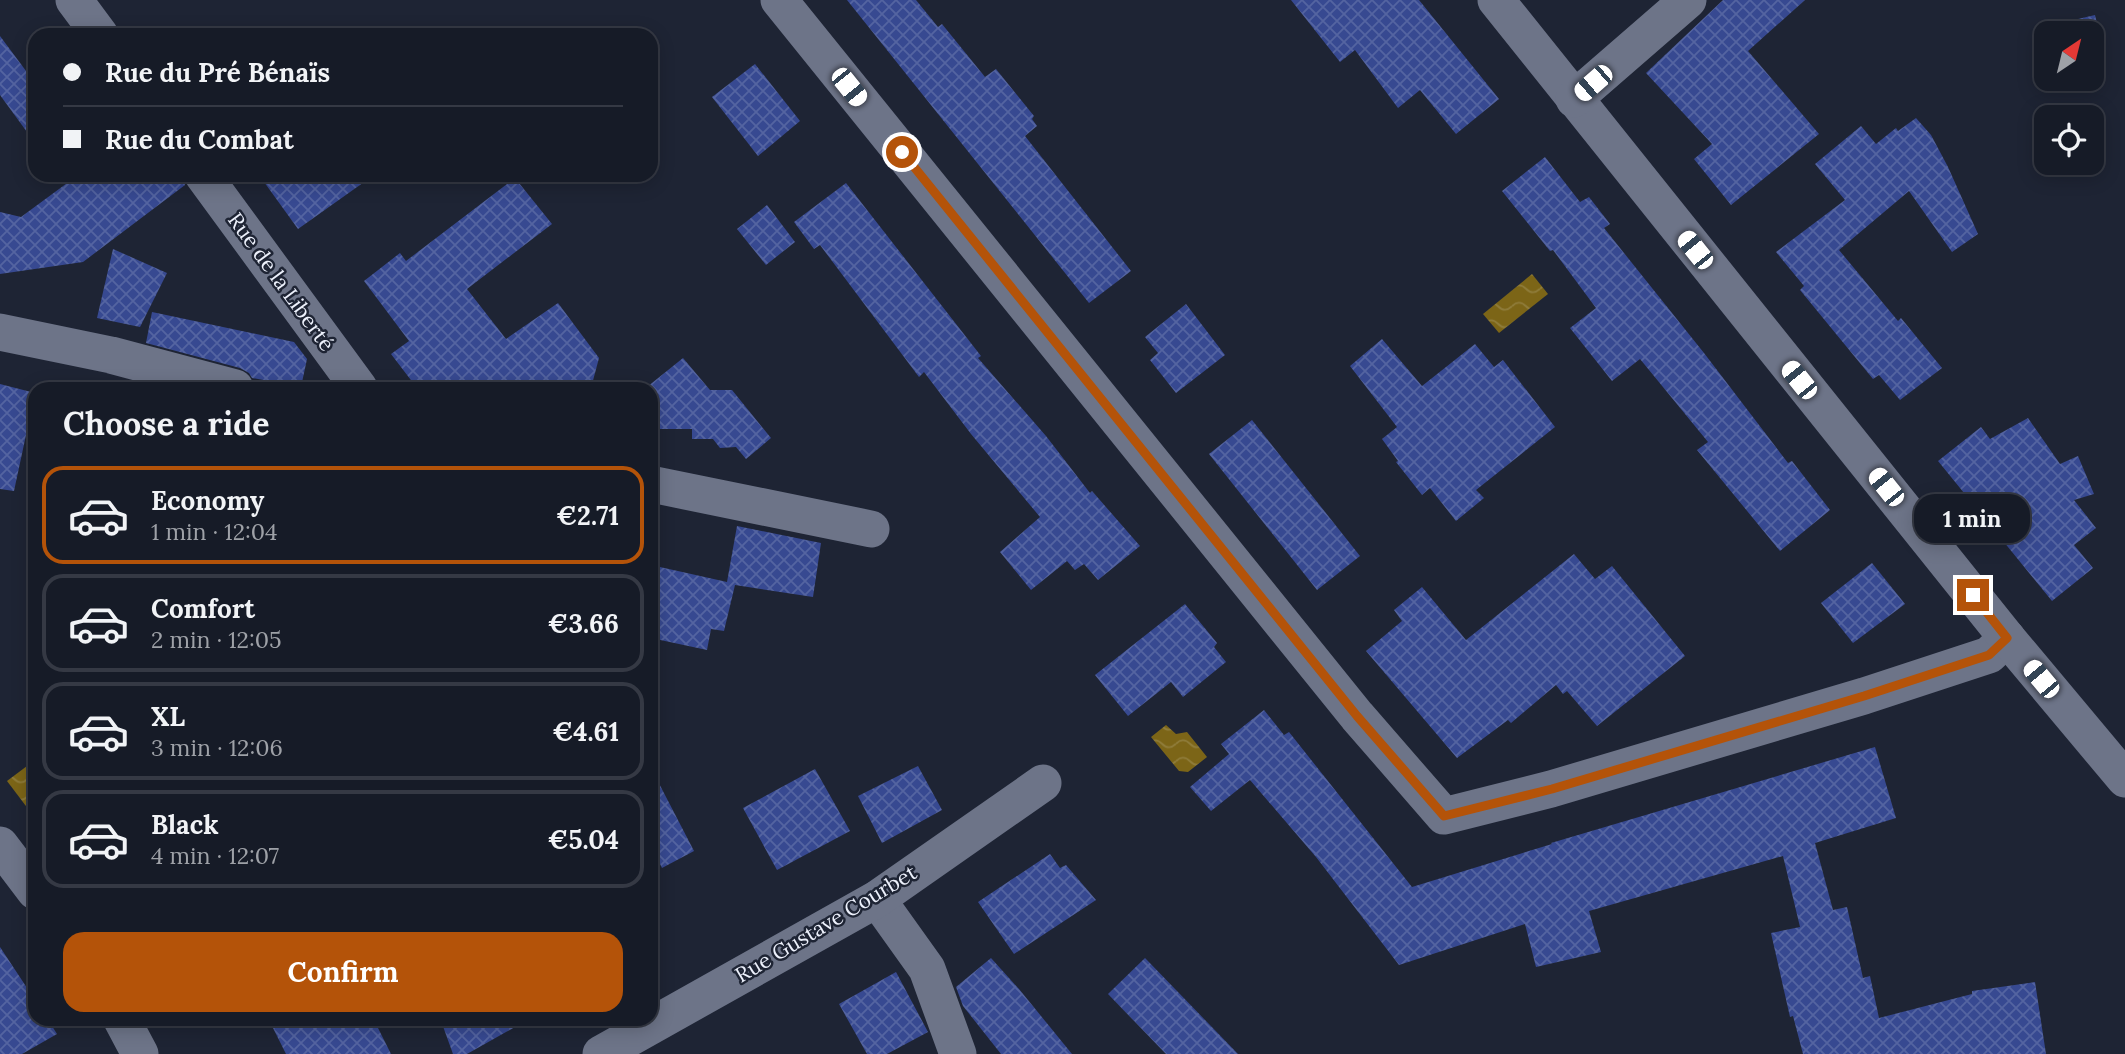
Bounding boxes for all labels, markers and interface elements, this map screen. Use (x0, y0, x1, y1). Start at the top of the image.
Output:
north arrow (2034, 21, 2104, 91)
map controls (2034, 21, 2104, 175)
text: Rue du Pré Bénaïs (105, 56, 330, 89)
car (1571, 61, 1616, 105)
car (828, 64, 871, 110)
button: locate (2034, 105, 2104, 175)
text: Rue du Combat (105, 123, 294, 156)
route start (886, 136, 918, 168)
street label: Rue de la Liberté (222, 207, 341, 356)
car (1674, 227, 1717, 273)
car (1778, 357, 1821, 403)
text: Choose a ride (63, 403, 270, 444)
car (1865, 464, 1908, 510)
icon: car (67, 484, 130, 547)
text: Economy (151, 484, 264, 517)
callout: 1 min (1915, 494, 2031, 542)
text: €2.71 (556, 499, 619, 532)
text: 1 min (1943, 504, 2001, 533)
text: 1 min · 12:04 (151, 517, 277, 546)
route end (1957, 579, 1989, 611)
icon: car (67, 592, 130, 655)
text: Comfort (151, 592, 255, 625)
text: €3.66 (547, 607, 619, 640)
text: 2 min · 12:05 (151, 625, 282, 654)
car (2020, 656, 2063, 702)
icon: car (67, 700, 130, 763)
text: XL (151, 700, 185, 733)
text: €4.61 (552, 715, 619, 748)
text: 3 min · 12:06 (151, 733, 283, 762)
icon: car (67, 808, 130, 871)
text: Black (151, 808, 219, 841)
text: €5.04 (547, 823, 619, 856)
text: 4 min · 12:07 (151, 841, 279, 870)
street label: Rue Gustave Courbet (730, 858, 922, 988)
button: Confirm (63, 932, 623, 1012)

